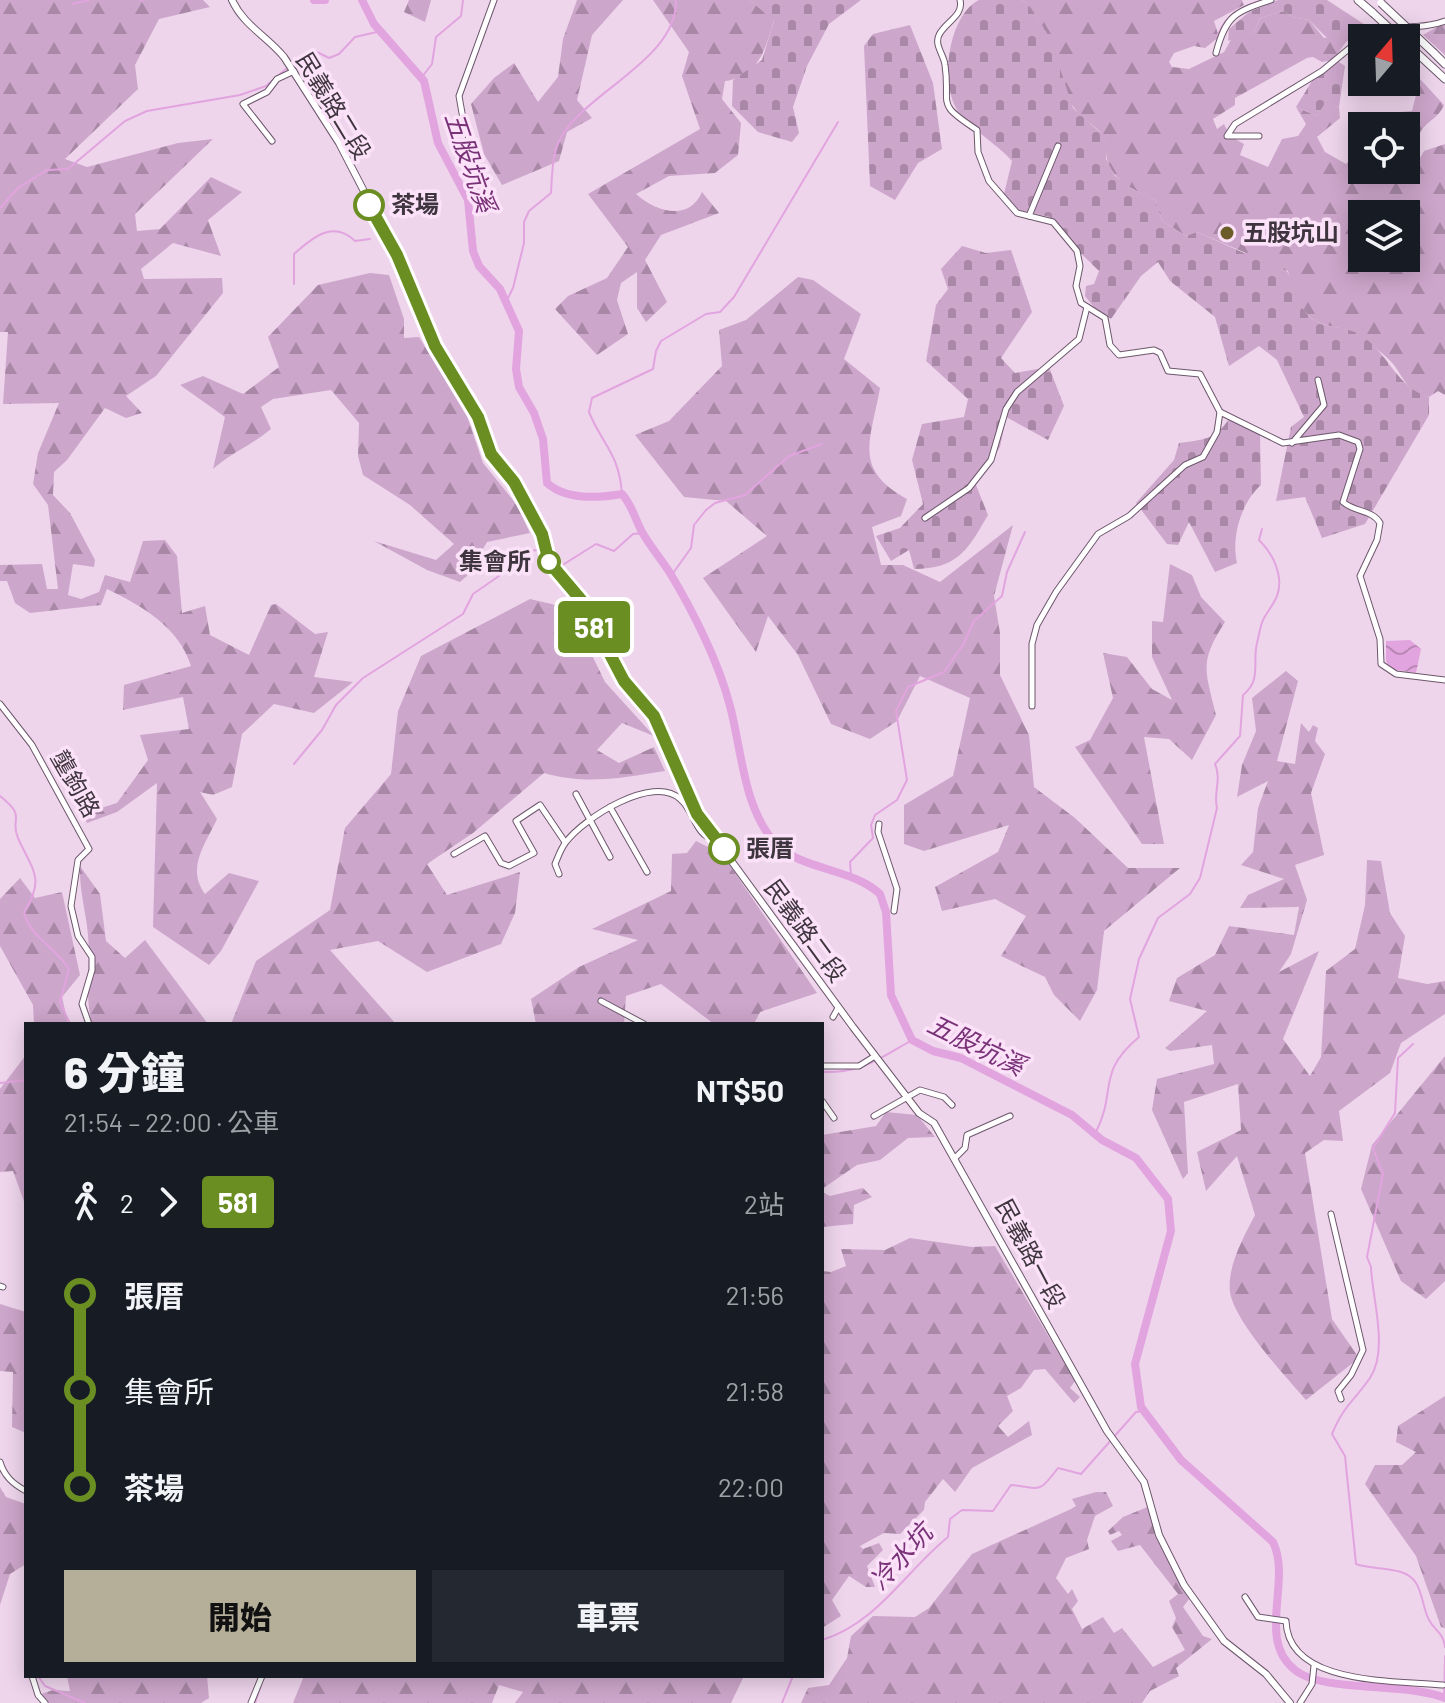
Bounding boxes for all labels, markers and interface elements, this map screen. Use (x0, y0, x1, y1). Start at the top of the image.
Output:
north arrow (1348, 24, 1420, 96)
map controls (1348, 24, 1420, 272)
street label: 民義路二段 (291, 46, 378, 164)
water label: 五股坑溪 (440, 107, 504, 219)
button: locate (1348, 112, 1420, 184)
place label: 茶場 (391, 189, 439, 218)
marker: 茶場 (354, 190, 384, 220)
button: layers (1348, 200, 1420, 272)
place label: 五股坑山 (1243, 217, 1339, 246)
marker: 五股坑山 (1218, 224, 1236, 242)
place label: 集會所 (459, 546, 531, 575)
marker: 集會所 (538, 551, 560, 573)
line badge: 581 (548, 601, 640, 653)
text: 581 (574, 610, 614, 644)
street label: 壟鉤路 (46, 745, 107, 822)
place label: 張厝 (746, 833, 794, 862)
marker: 張厝 (709, 834, 739, 864)
street label: 民義路二段 (759, 873, 853, 987)
water label: 五股坑溪 (923, 1007, 1034, 1082)
text: 6 分鐘 (64, 1045, 185, 1098)
text: NT$50 (696, 1072, 784, 1108)
text: 21:54 – 22:00 · 公車 (64, 1106, 279, 1137)
icon: walk (64, 1180, 108, 1224)
icon: forward (146, 1180, 190, 1224)
text: 581 (218, 1185, 258, 1219)
text: 2 (120, 1187, 134, 1218)
text: 2站 (744, 1188, 784, 1219)
street label: 民義路一段 (990, 1194, 1072, 1313)
text: 張厝 (124, 1277, 184, 1313)
text: 21:56 (726, 1279, 784, 1310)
text: 集會所 (124, 1373, 214, 1409)
text: 21:58 (726, 1375, 784, 1406)
text: 茶場 (124, 1469, 184, 1505)
text: 22:00 (718, 1471, 784, 1502)
water label: 冷水坑 (862, 1514, 940, 1595)
button: 開始 (64, 1570, 416, 1662)
button: 車票 (432, 1570, 784, 1662)

